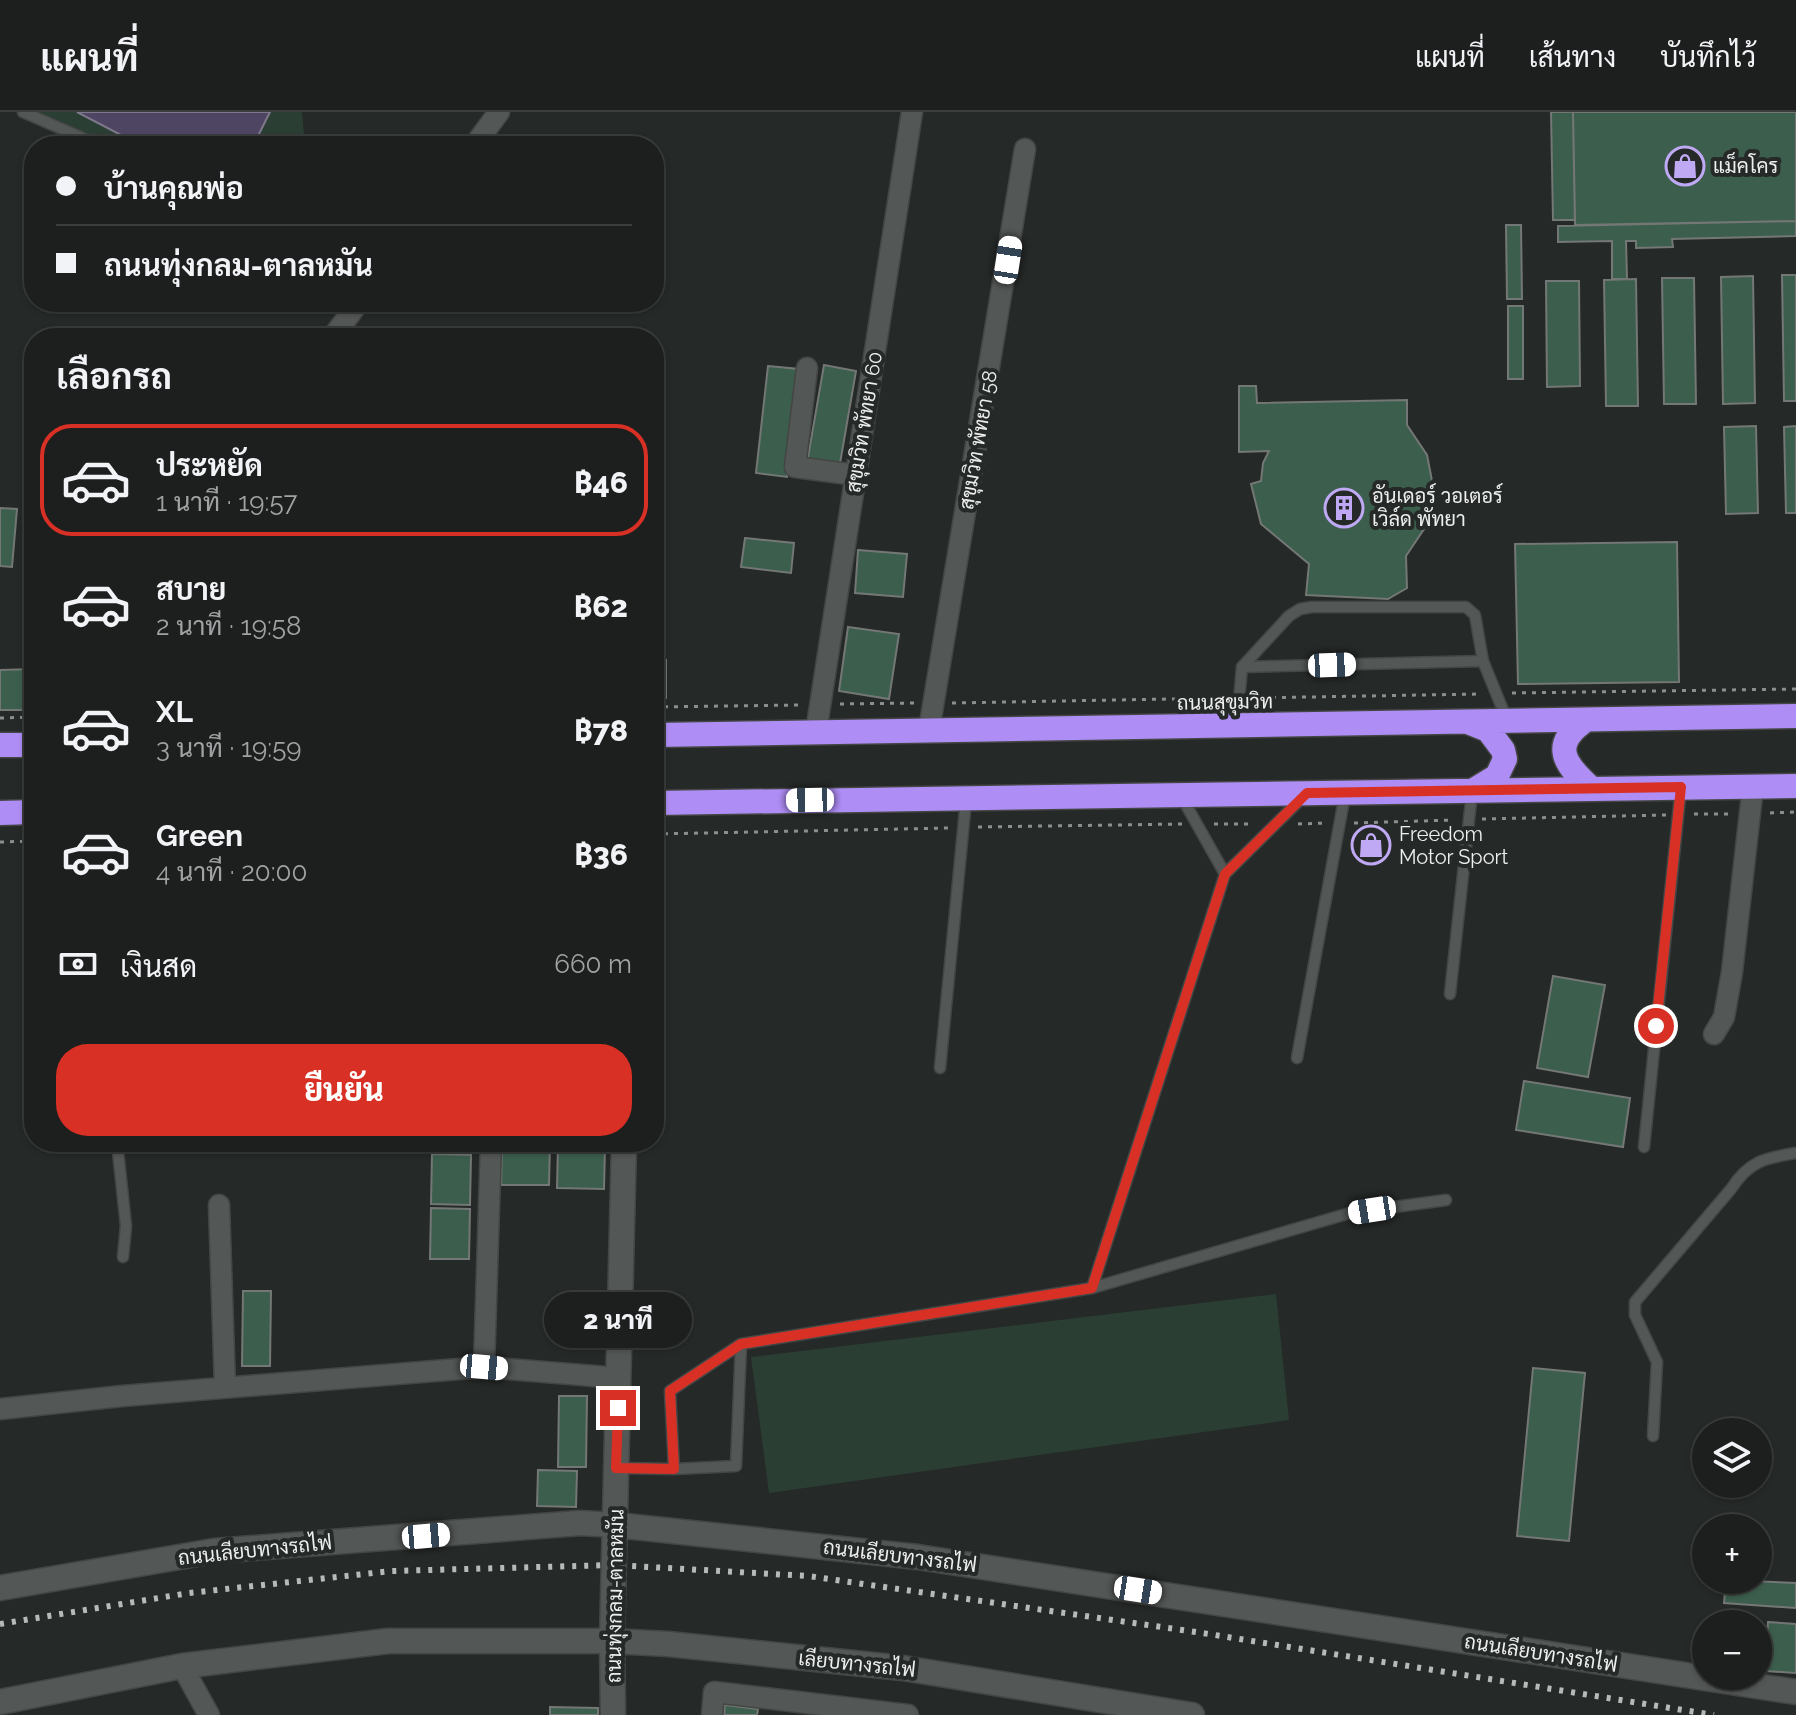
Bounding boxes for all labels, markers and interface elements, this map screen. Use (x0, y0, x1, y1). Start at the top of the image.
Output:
text: แผนที่ (40, 35, 139, 80)
text: แผนที่ (1415, 41, 1485, 74)
text: เส้นทาง (1529, 41, 1616, 74)
text: บันทึกไว้ (1660, 41, 1756, 74)
shop icon: แม็คโคร (1664, 145, 1706, 187)
place label: แม็คโคร (1713, 151, 1778, 178)
text: บ้านคุณพ่อ (104, 171, 244, 206)
car (992, 234, 1024, 286)
text: ถนนทุ่งกลม-ตาลหมัน (104, 248, 373, 283)
street label: สุขุมวิท พัทยา 60 (841, 350, 889, 494)
text: เลือกรถ (56, 355, 172, 397)
street label: สุขุมวิท พัทยา 58 (954, 369, 1004, 512)
icon: car (60, 444, 132, 516)
text: ประหยัด (156, 448, 263, 483)
text: ฿46 (574, 465, 628, 500)
place label: อันเดอร์ วอเตอร์ เวิล์ด พัทยา (1372, 482, 1503, 531)
text: 1 นาที · 19:57 (156, 487, 297, 517)
building icon: อันเดอร์ วอเตอร์ เวิล์ด พัทยา (1323, 487, 1365, 529)
icon: car (60, 568, 132, 640)
text: สบาย (156, 572, 226, 607)
text: ฿62 (574, 589, 628, 624)
text: 2 นาที · 19:58 (156, 611, 301, 641)
car (1308, 652, 1356, 678)
street label: ถนนสุขุมวิท (1177, 689, 1273, 717)
icon: car (60, 692, 132, 764)
text: XL (156, 694, 193, 729)
text: ฿78 (574, 713, 628, 748)
text: 3 นาที · 19:59 (156, 733, 302, 763)
car (786, 788, 834, 812)
icon: car (60, 816, 132, 888)
text: Green (156, 818, 243, 853)
place label: Freedom Motor Sport (1399, 822, 1509, 869)
shop icon: Freedom Motor Sport (1350, 824, 1392, 866)
text: ฿36 (574, 837, 628, 872)
text: 4 นาที · 20:00 (156, 857, 307, 887)
icon: cash (56, 942, 100, 986)
text: เงินสด (120, 949, 197, 984)
text: 660 m (554, 949, 632, 979)
route start (1638, 1008, 1674, 1044)
button: ยืนยัน (56, 1044, 632, 1136)
car (1346, 1194, 1398, 1226)
callout: 2 นาที (544, 1292, 692, 1348)
text: 2 นาที (583, 1305, 653, 1335)
car (459, 1353, 509, 1381)
route end (600, 1390, 636, 1426)
map controls (1692, 1418, 1772, 1690)
button: layers (1692, 1418, 1772, 1498)
street label: ถนนทุ่งกลม-ตาลหมัน (601, 1509, 631, 1683)
button: + (1692, 1514, 1772, 1594)
car (401, 1522, 451, 1550)
street label: ถนนเลียบทางรถไฟ (177, 1529, 333, 1570)
street label: ถนนเลียบทางรถไฟ (822, 1534, 978, 1577)
car (1112, 1574, 1164, 1606)
button: − (1692, 1610, 1772, 1690)
street label: ถนนเลียบทางรถไฟ (1463, 1628, 1619, 1677)
street label: เลียบทางรถไฟ (797, 1645, 917, 1682)

